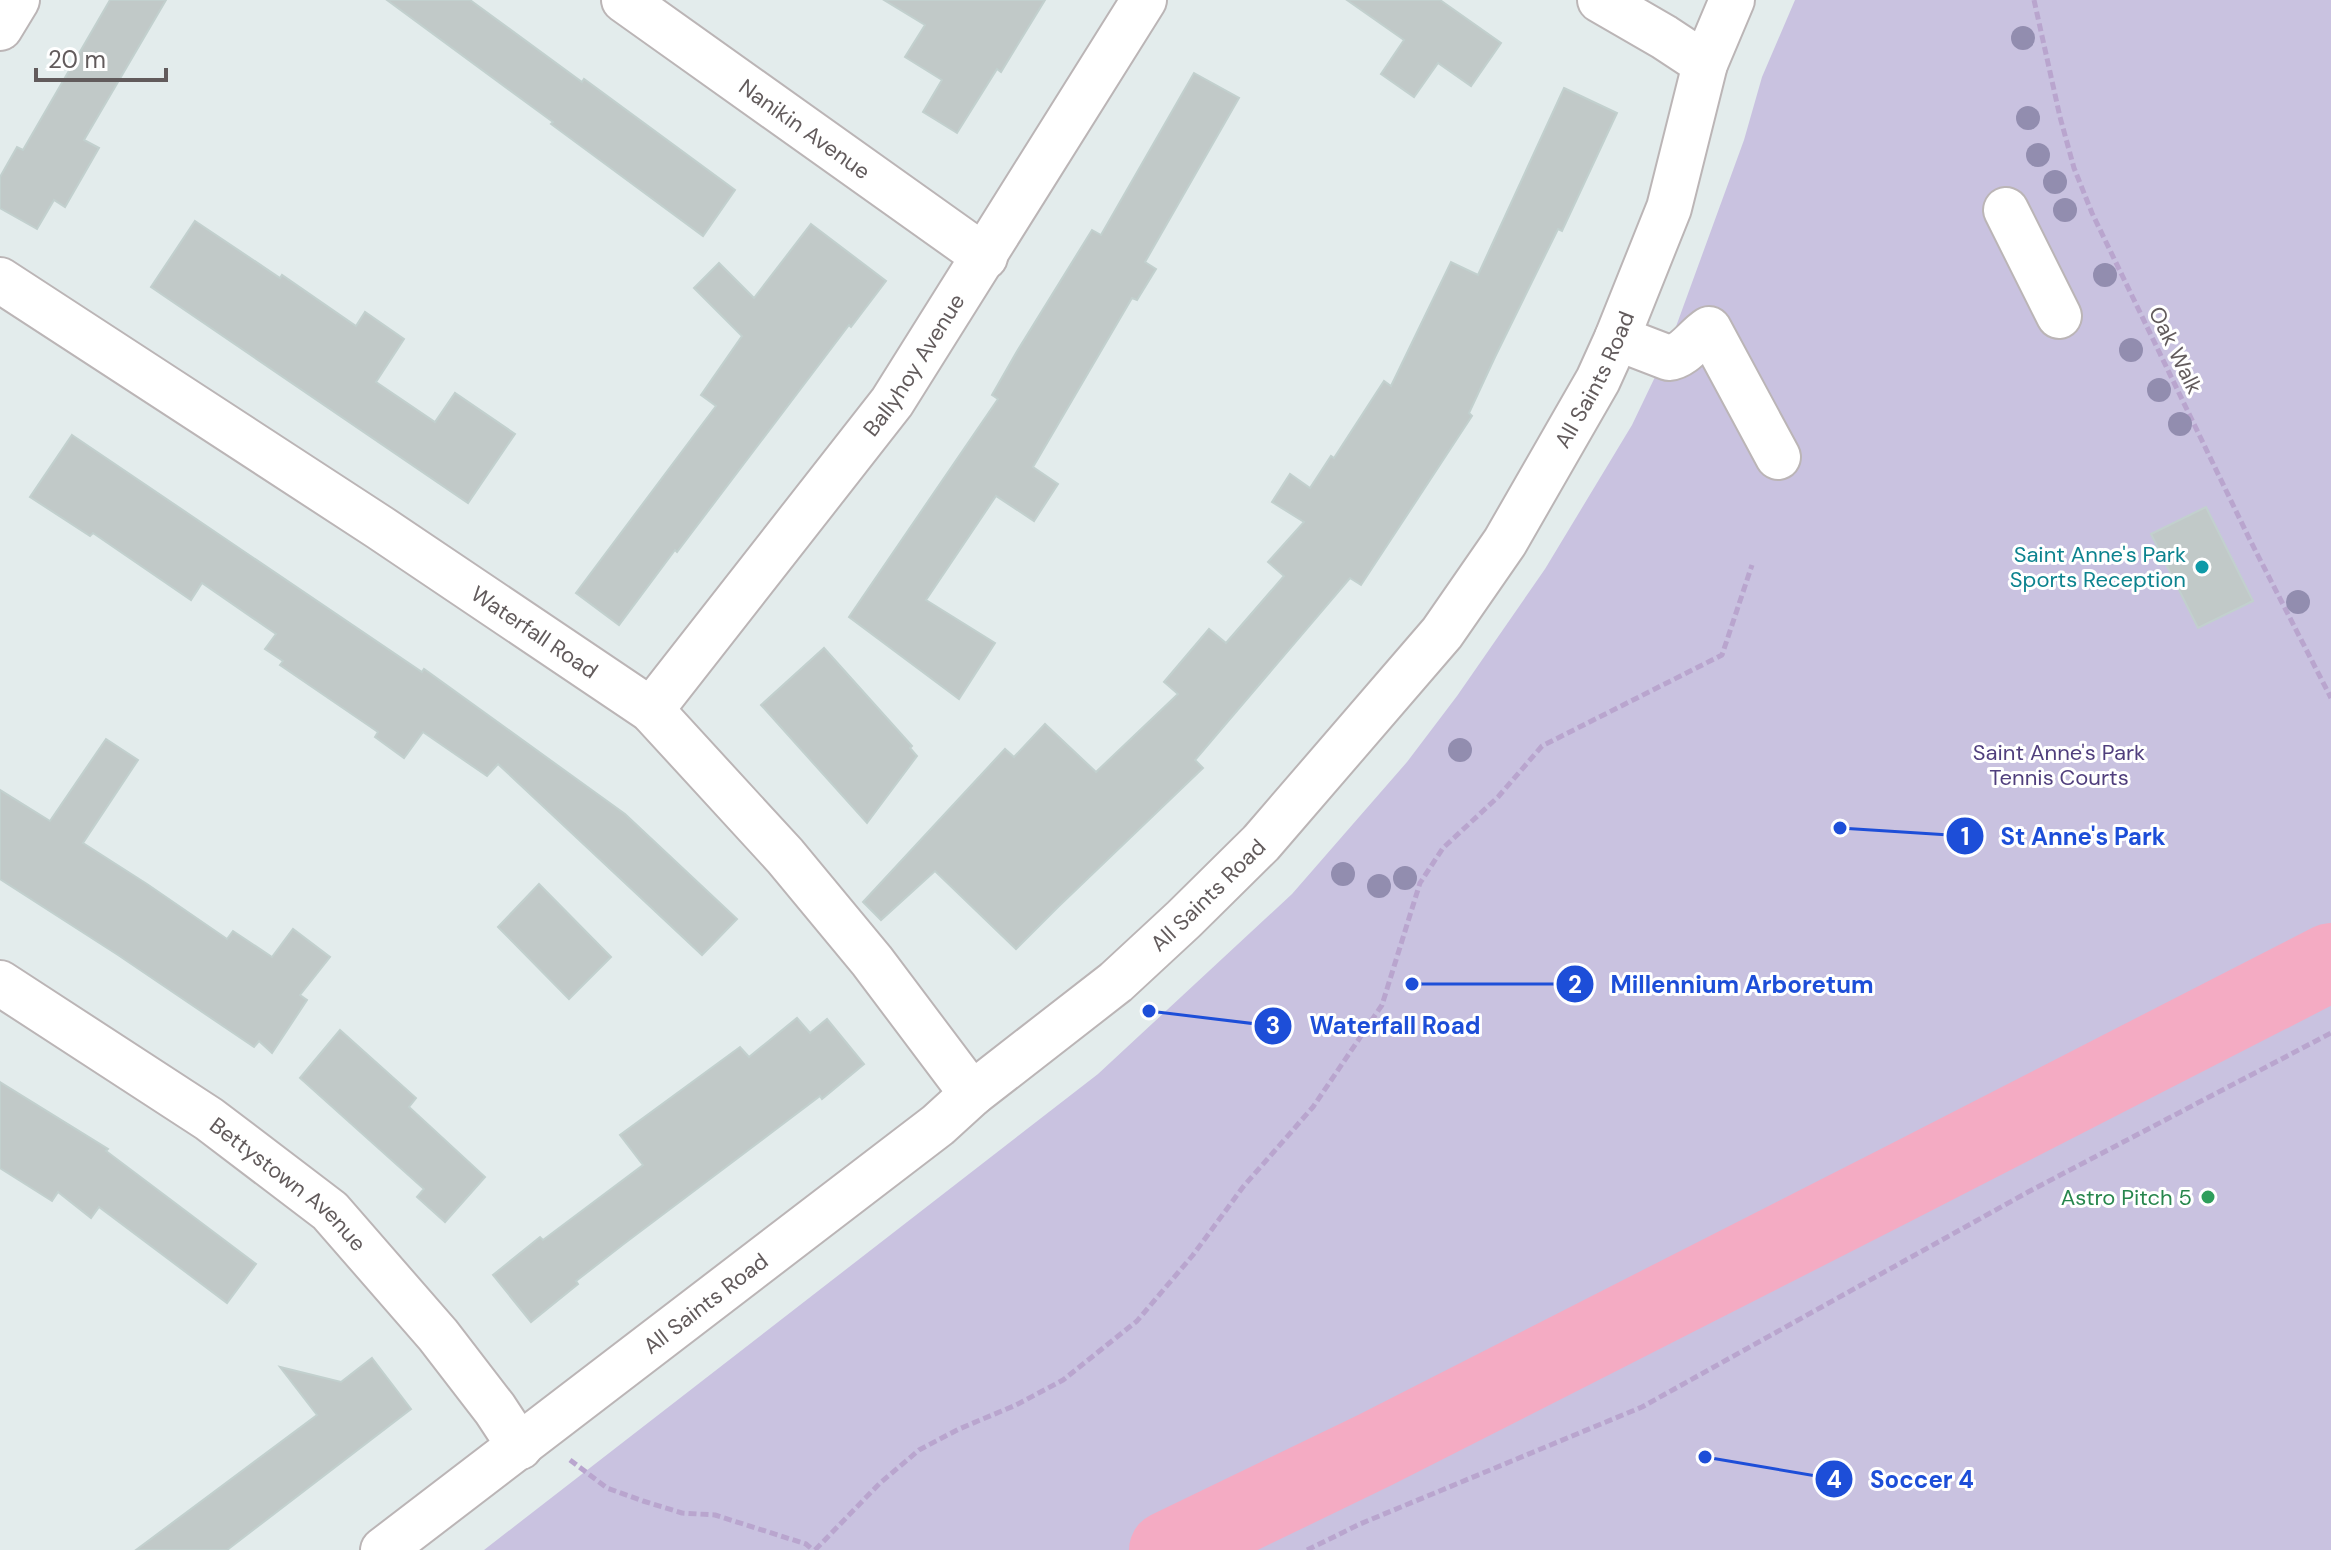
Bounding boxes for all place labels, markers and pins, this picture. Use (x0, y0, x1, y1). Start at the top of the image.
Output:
place label: Saint Anne's Park Sports Reception (2010, 540, 2186, 594)
marker: Saint Anne's Park Sports Reception (2193, 558, 2211, 576)
callout: St Anne's Park (1945, 812, 2182, 860)
callout: Millennium Arboretum (1555, 960, 1890, 1008)
callout: Waterfall Road (1253, 1002, 1496, 1050)
place label: Astro Pitch 5 (2061, 1183, 2192, 1212)
marker: Astro Pitch 5 (2199, 1188, 2217, 1206)
callout: Soccer 4 (1814, 1455, 1990, 1503)

